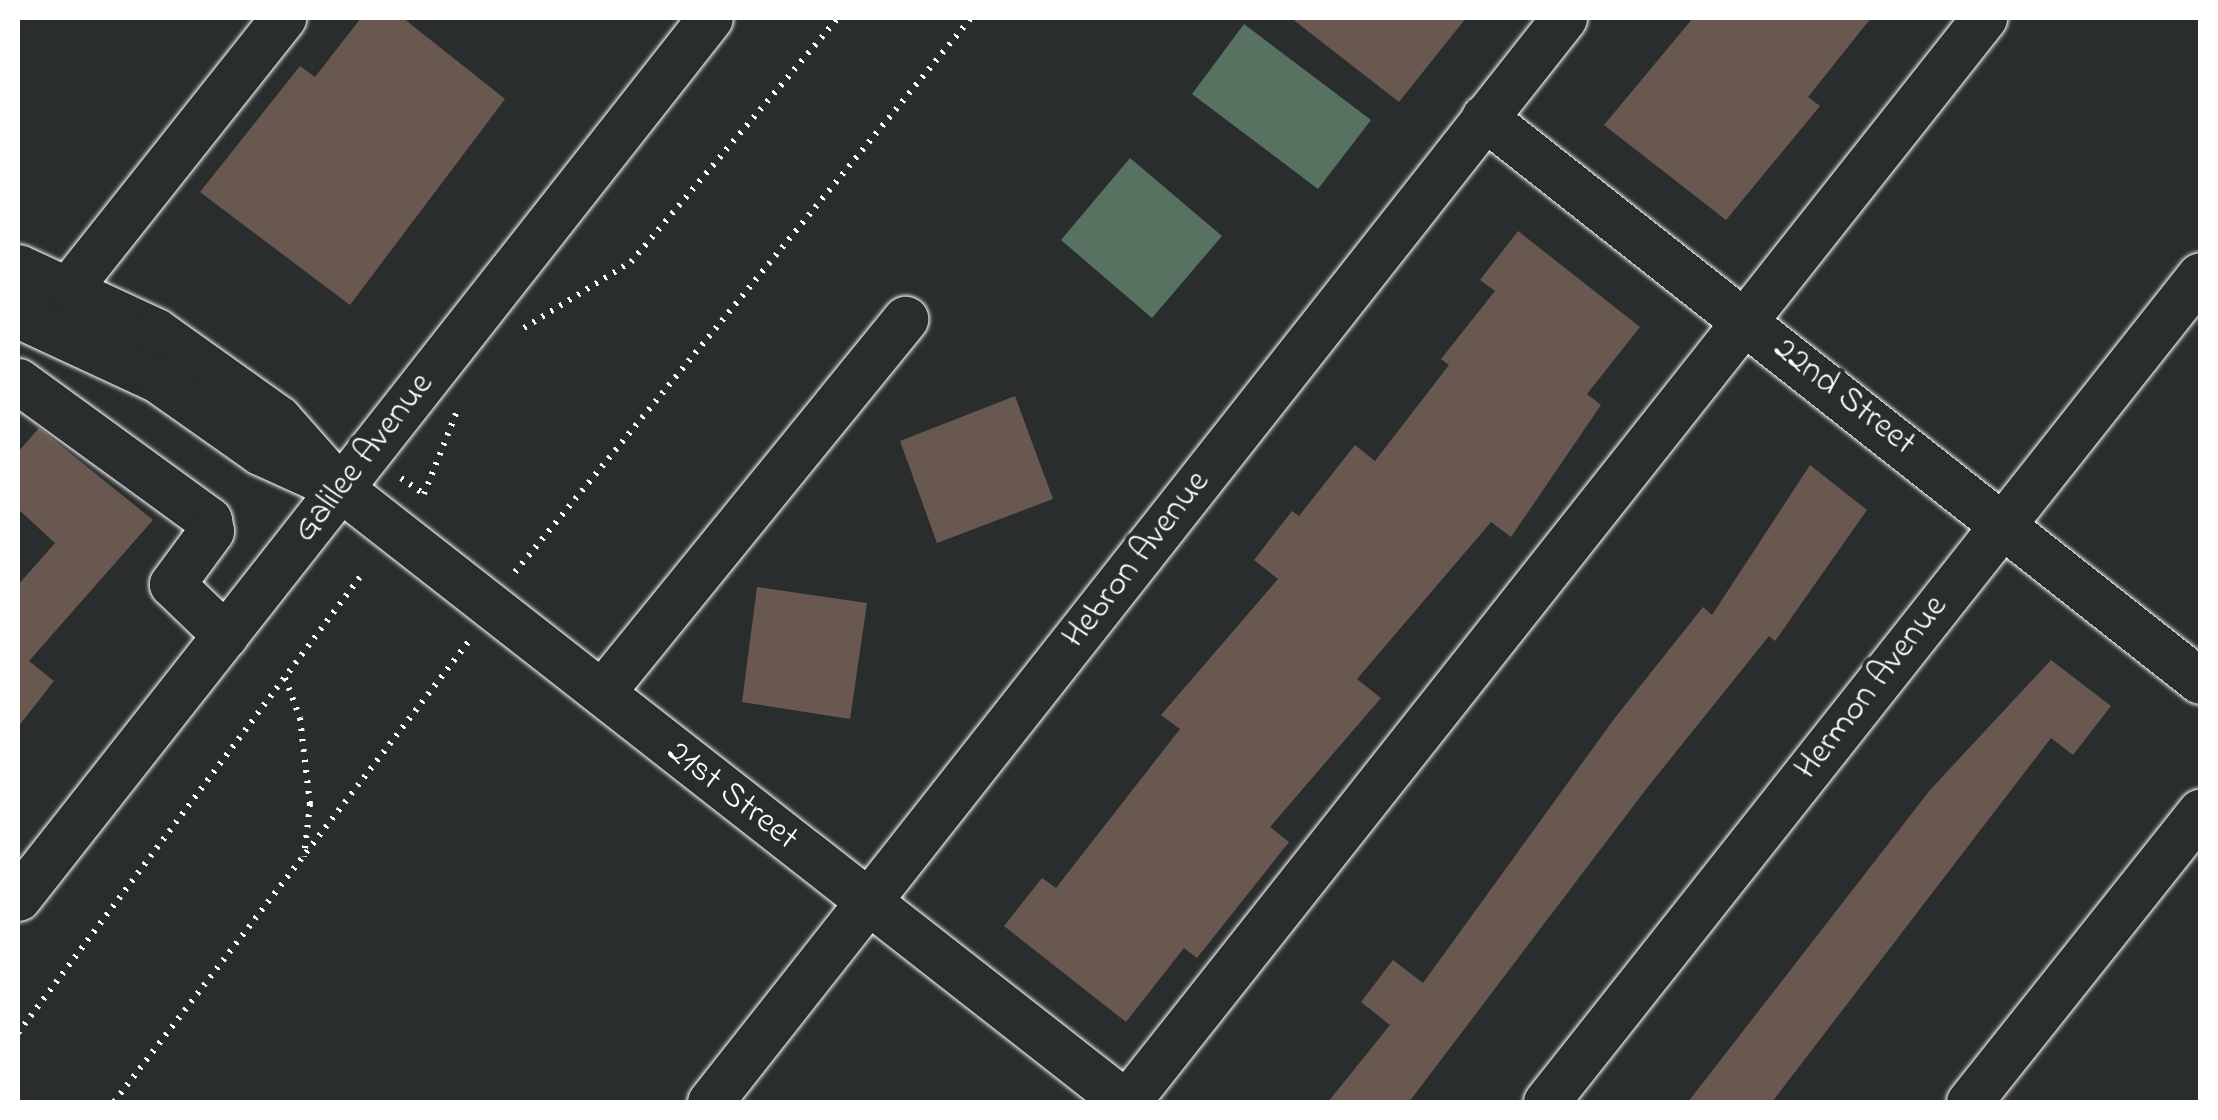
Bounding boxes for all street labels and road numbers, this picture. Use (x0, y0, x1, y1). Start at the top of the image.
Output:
street label: 22nd Street (1765, 329, 1923, 465)
street label: Galilee Avenue (285, 365, 443, 551)
street label: Hebron Avenue (1055, 463, 1219, 657)
street label: Hermon Avenue (1787, 587, 1957, 789)
street label: 21st Street (658, 732, 806, 860)

